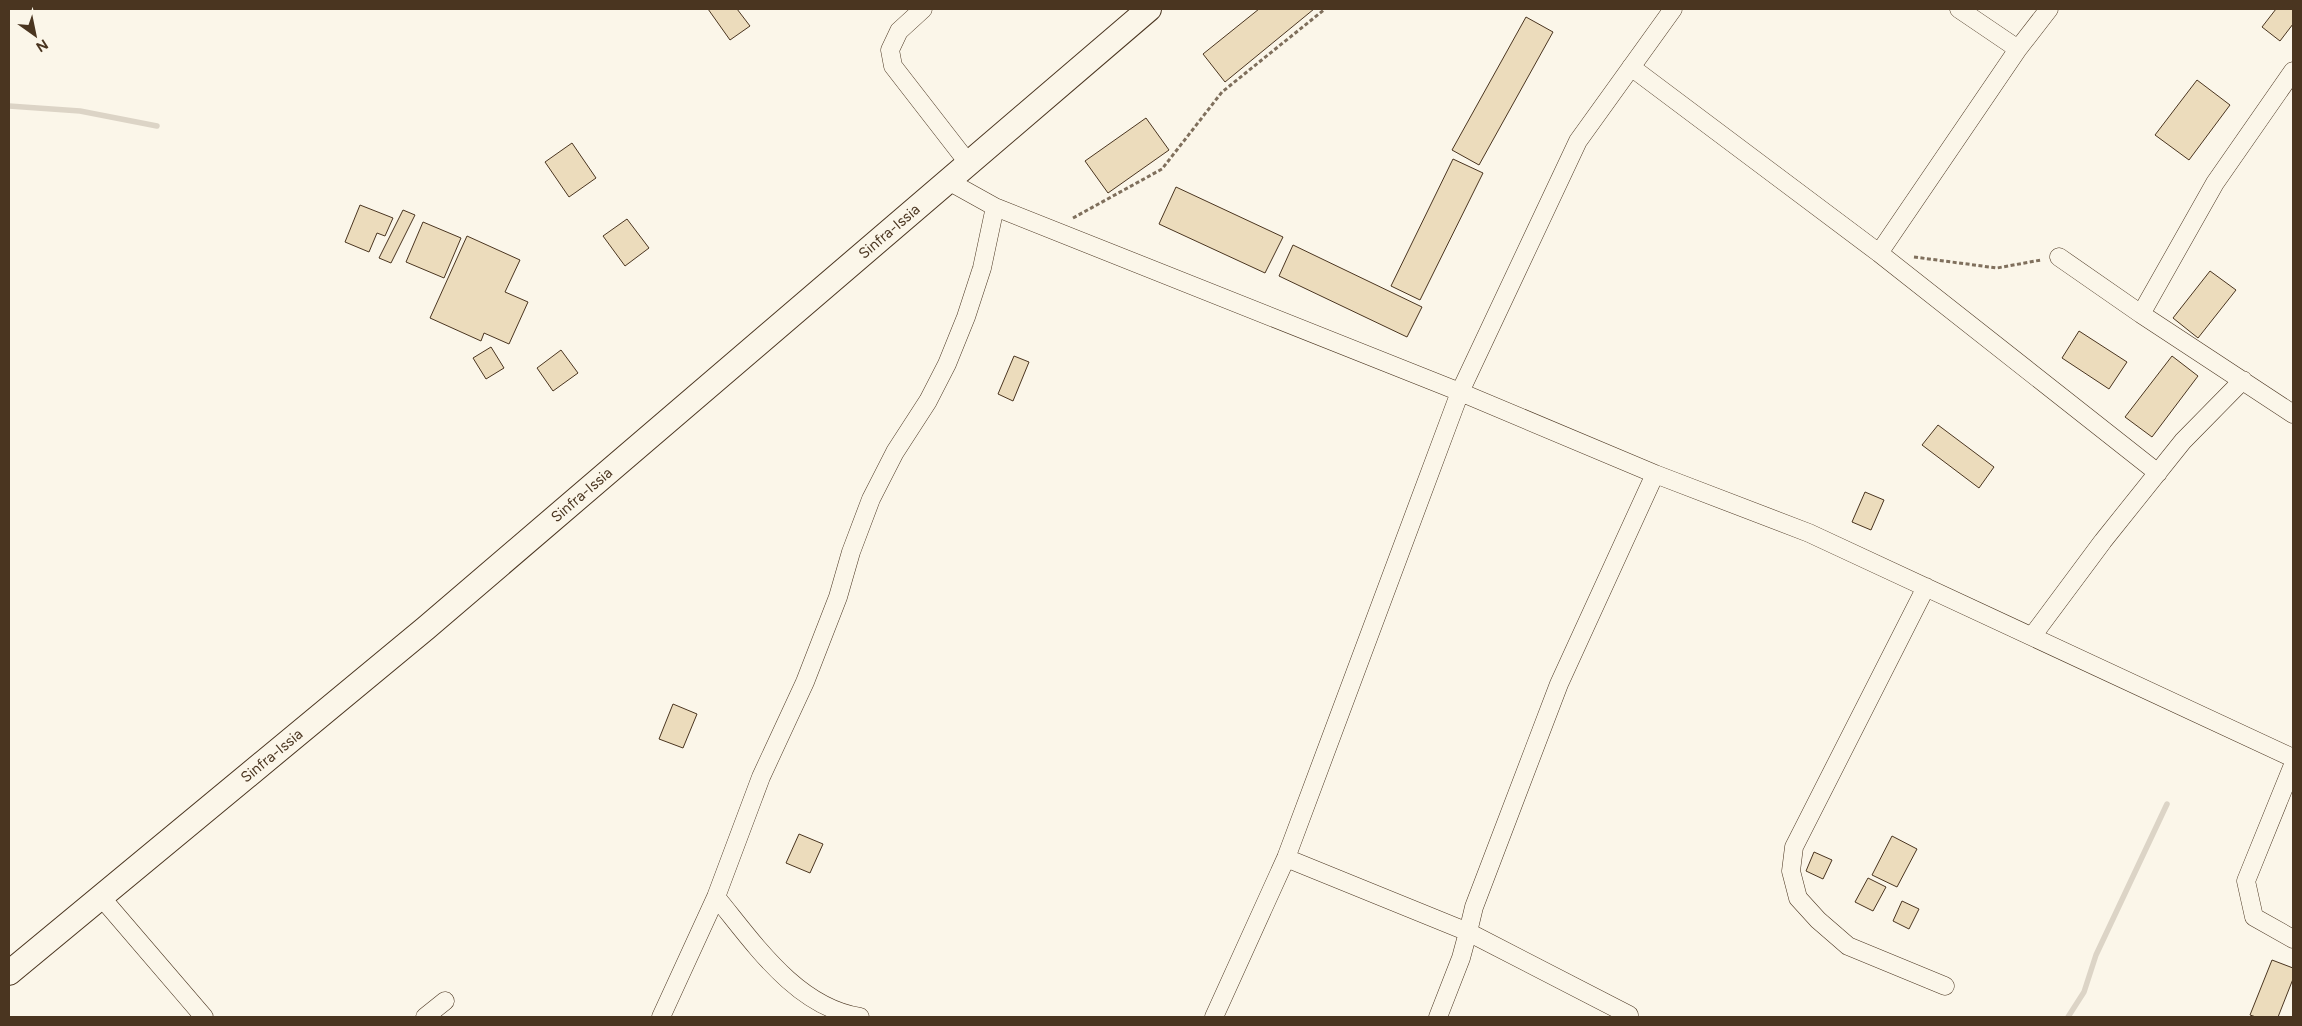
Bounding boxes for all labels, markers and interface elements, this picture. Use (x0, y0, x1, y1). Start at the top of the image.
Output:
north arrow (10, 10, 60, 60)
text: N (33, 35, 51, 56)
street label: Sinfra-Issia (855, 200, 923, 263)
street label: Sinfra-Issia (547, 464, 616, 526)
street label: Sinfra-Issia (237, 725, 306, 786)

